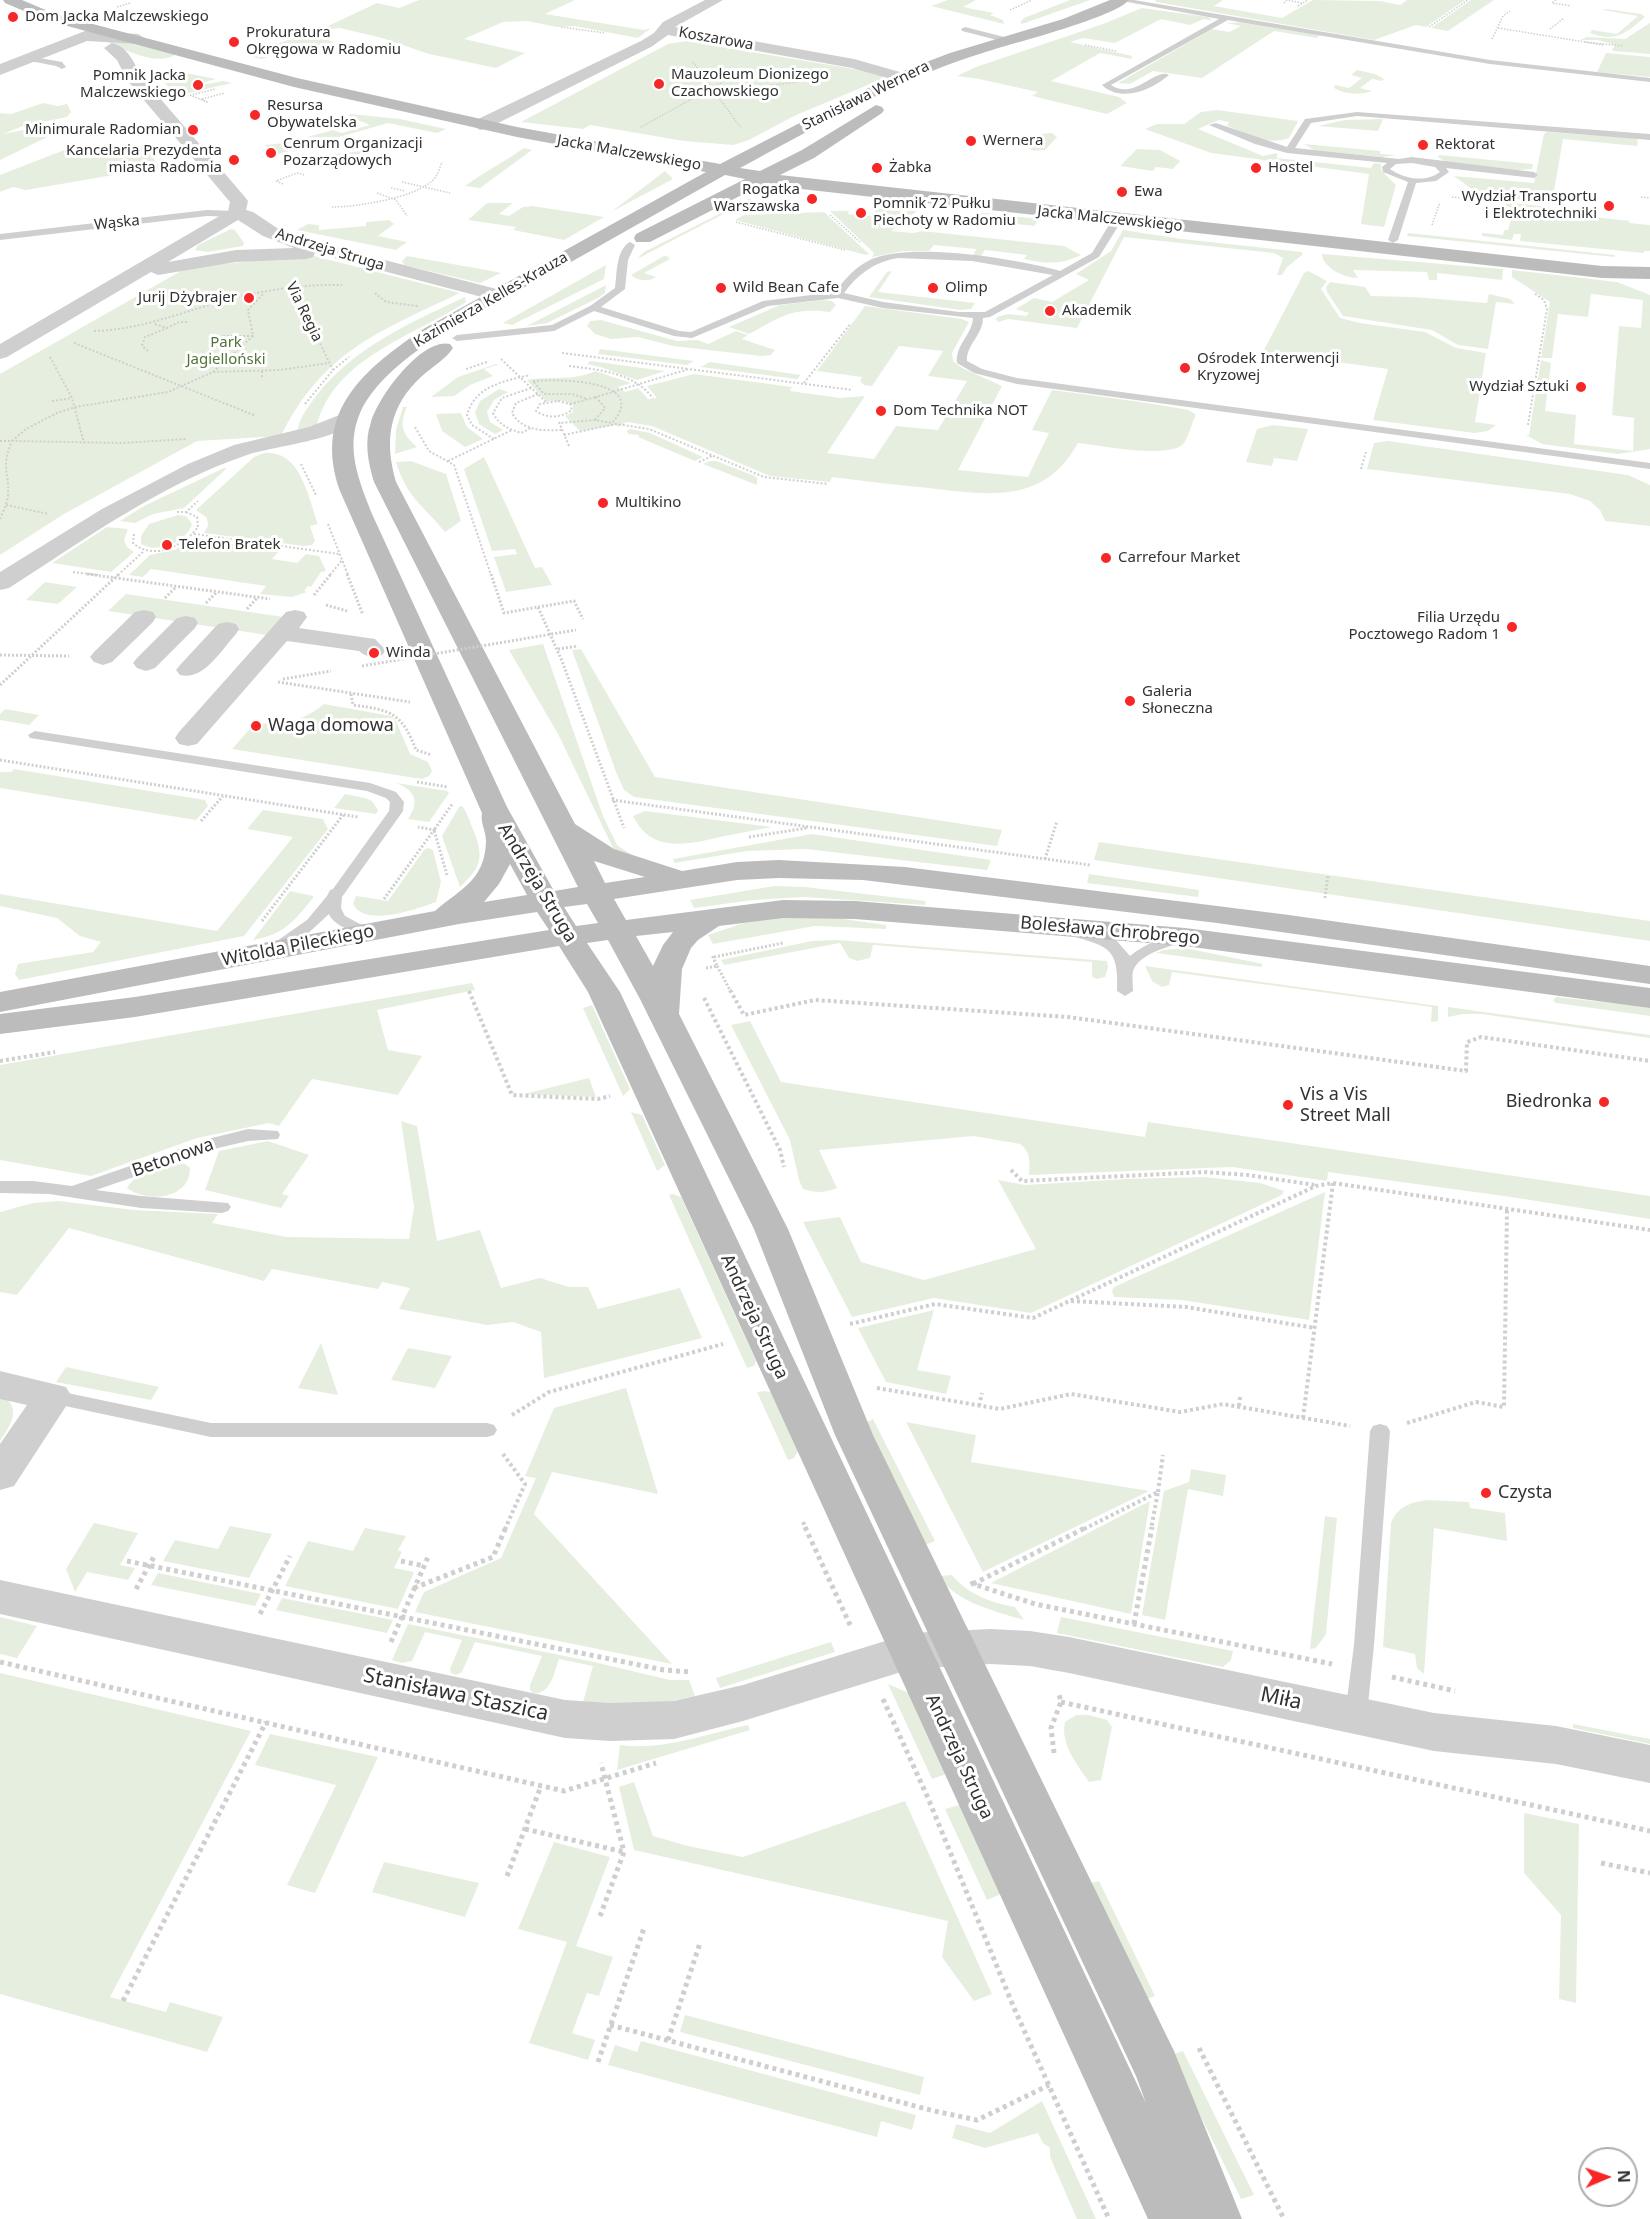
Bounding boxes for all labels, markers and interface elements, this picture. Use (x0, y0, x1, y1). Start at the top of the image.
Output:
place label: Dom Jacka Malczewskiego (25, 8, 209, 26)
marker: Dom Jacka Malczewskiego (6, 10, 20, 24)
place label: Prokuratura Okręgowa w Radomiu (246, 24, 401, 59)
street label: Koszarowa (677, 24, 755, 54)
marker: Prokuratura Okręgowa w Radomiu (227, 35, 241, 49)
street label: Stanisława Wernera (800, 57, 932, 135)
place label: Mauzoleum Dionizego Czachowskiego (671, 66, 829, 101)
place label: Pomnik Jacka Malczewskiego (80, 67, 186, 102)
marker: Mauzoleum Dionizego Czachowskiego (652, 77, 666, 91)
marker: Pomnik Jacka Malczewskiego (191, 78, 205, 92)
place label: Resursa Obywatelska (267, 97, 357, 132)
marker: Resursa Obywatelska (248, 108, 262, 122)
place label: Minimurale Radomian (25, 121, 181, 139)
marker: Minimurale Radomian (186, 123, 200, 137)
street label: Jacka Malczewskiego (556, 131, 702, 175)
place label: Wernera (983, 132, 1043, 150)
marker: Wernera (964, 134, 978, 148)
place label: Cenrum Organizacji Pozarządowych (283, 135, 423, 170)
place label: Rektorat (1435, 136, 1495, 154)
marker: Rektorat (1416, 138, 1430, 152)
place label: Kancelaria Prezydenta miasta Radomia (66, 142, 222, 177)
marker: Cenrum Organizacji Pozarządowych (264, 146, 278, 160)
marker: Kancelaria Prezydenta miasta Radomia (227, 153, 241, 167)
place label: Żabka (889, 159, 932, 177)
place label: Hostel (1268, 159, 1313, 177)
marker: Żabka (870, 161, 884, 175)
marker: Hostel (1249, 161, 1263, 175)
place label: Rogatka Warszawska (714, 181, 800, 216)
place label: Ewa (1134, 183, 1163, 201)
marker: Ewa (1115, 185, 1129, 199)
place label: Wydział Transportu i Elektrotechniki (1462, 188, 1597, 223)
marker: Rogatka Warszawska (805, 192, 819, 206)
place label: Pomnik 72 Pułku Piechoty w Radomiu (873, 195, 1016, 230)
marker: Wydział Transportu i Elektrotechniki (1602, 199, 1616, 213)
street label: Jacka Malczewskiego (1036, 202, 1184, 236)
marker: Pomnik 72 Pułku Piechoty w Radomiu (854, 206, 868, 220)
street label: Wąska (93, 212, 141, 234)
street label: Andrzeja Struga (273, 225, 387, 275)
street label: Kazimierza Kelles-Krauza (411, 248, 571, 352)
street label: Via Regia (282, 279, 326, 345)
place label: Wild Bean Cafe (733, 279, 839, 297)
place label: Olimp (945, 279, 988, 297)
marker: Wild Bean Cafe (714, 281, 728, 295)
marker: Olimp (926, 281, 940, 295)
place label: Jurij Dżybrajer (138, 289, 237, 307)
marker: Jurij Dżybrajer (242, 291, 256, 305)
place label: Akademik (1062, 302, 1132, 320)
marker: Akademik (1043, 304, 1057, 318)
park label: Park Jagielloński (186, 334, 266, 369)
place label: Ośrodek Interwencji Kryzowej (1197, 350, 1339, 385)
marker: Ośrodek Interwencji Kryzowej (1178, 361, 1192, 375)
place label: Wydział Sztuki (1469, 378, 1569, 396)
marker: Wydział Sztuki (1574, 380, 1588, 394)
place label: Dom Technika NOT (893, 402, 1028, 420)
marker: Dom Technika NOT (874, 404, 888, 418)
place label: Multikino (615, 494, 681, 512)
marker: Multikino (596, 496, 610, 510)
place label: Telefon Bratek (179, 536, 280, 554)
marker: Telefon Bratek (160, 538, 174, 552)
place label: Carrefour Market (1118, 549, 1240, 567)
marker: Carrefour Market (1099, 551, 1113, 565)
place label: Filia Urzędu Pocztowego Radom 1 (1348, 609, 1500, 644)
marker: Filia Urzędu Pocztowego Radom 1 (1505, 620, 1519, 634)
place label: Winda (386, 644, 431, 662)
marker: Winda (367, 646, 381, 660)
place label: Galeria Słoneczna (1142, 683, 1213, 718)
marker: Galeria Słoneczna (1123, 694, 1137, 708)
place label: Waga domowa (268, 715, 394, 737)
marker: Waga domowa (249, 719, 263, 733)
street label: Andrzeja Struga (493, 819, 581, 947)
street label: Bolesława Chrobrego (1019, 912, 1201, 950)
street label: Witolda Pileckiego (220, 921, 376, 971)
place label: Vis a Vis Street Mall (1300, 1084, 1391, 1126)
place label: Biedronka (1506, 1091, 1592, 1113)
marker: Biedronka (1597, 1095, 1611, 1109)
marker: Vis a Vis Street Mall (1281, 1098, 1295, 1112)
street label: Betonowa (129, 1134, 217, 1182)
street label: Andrzeja Struga (716, 1251, 792, 1383)
place label: Czysta (1498, 1482, 1552, 1504)
marker: Czysta (1479, 1486, 1493, 1500)
street label: Stanisława Staszica (361, 1663, 551, 1727)
street label: Miła (1258, 1682, 1304, 1716)
street label: Andrzeja Struga (921, 1691, 997, 1823)
north arrow (1578, 2147, 1638, 2207)
text: N (1613, 2170, 1635, 2183)

